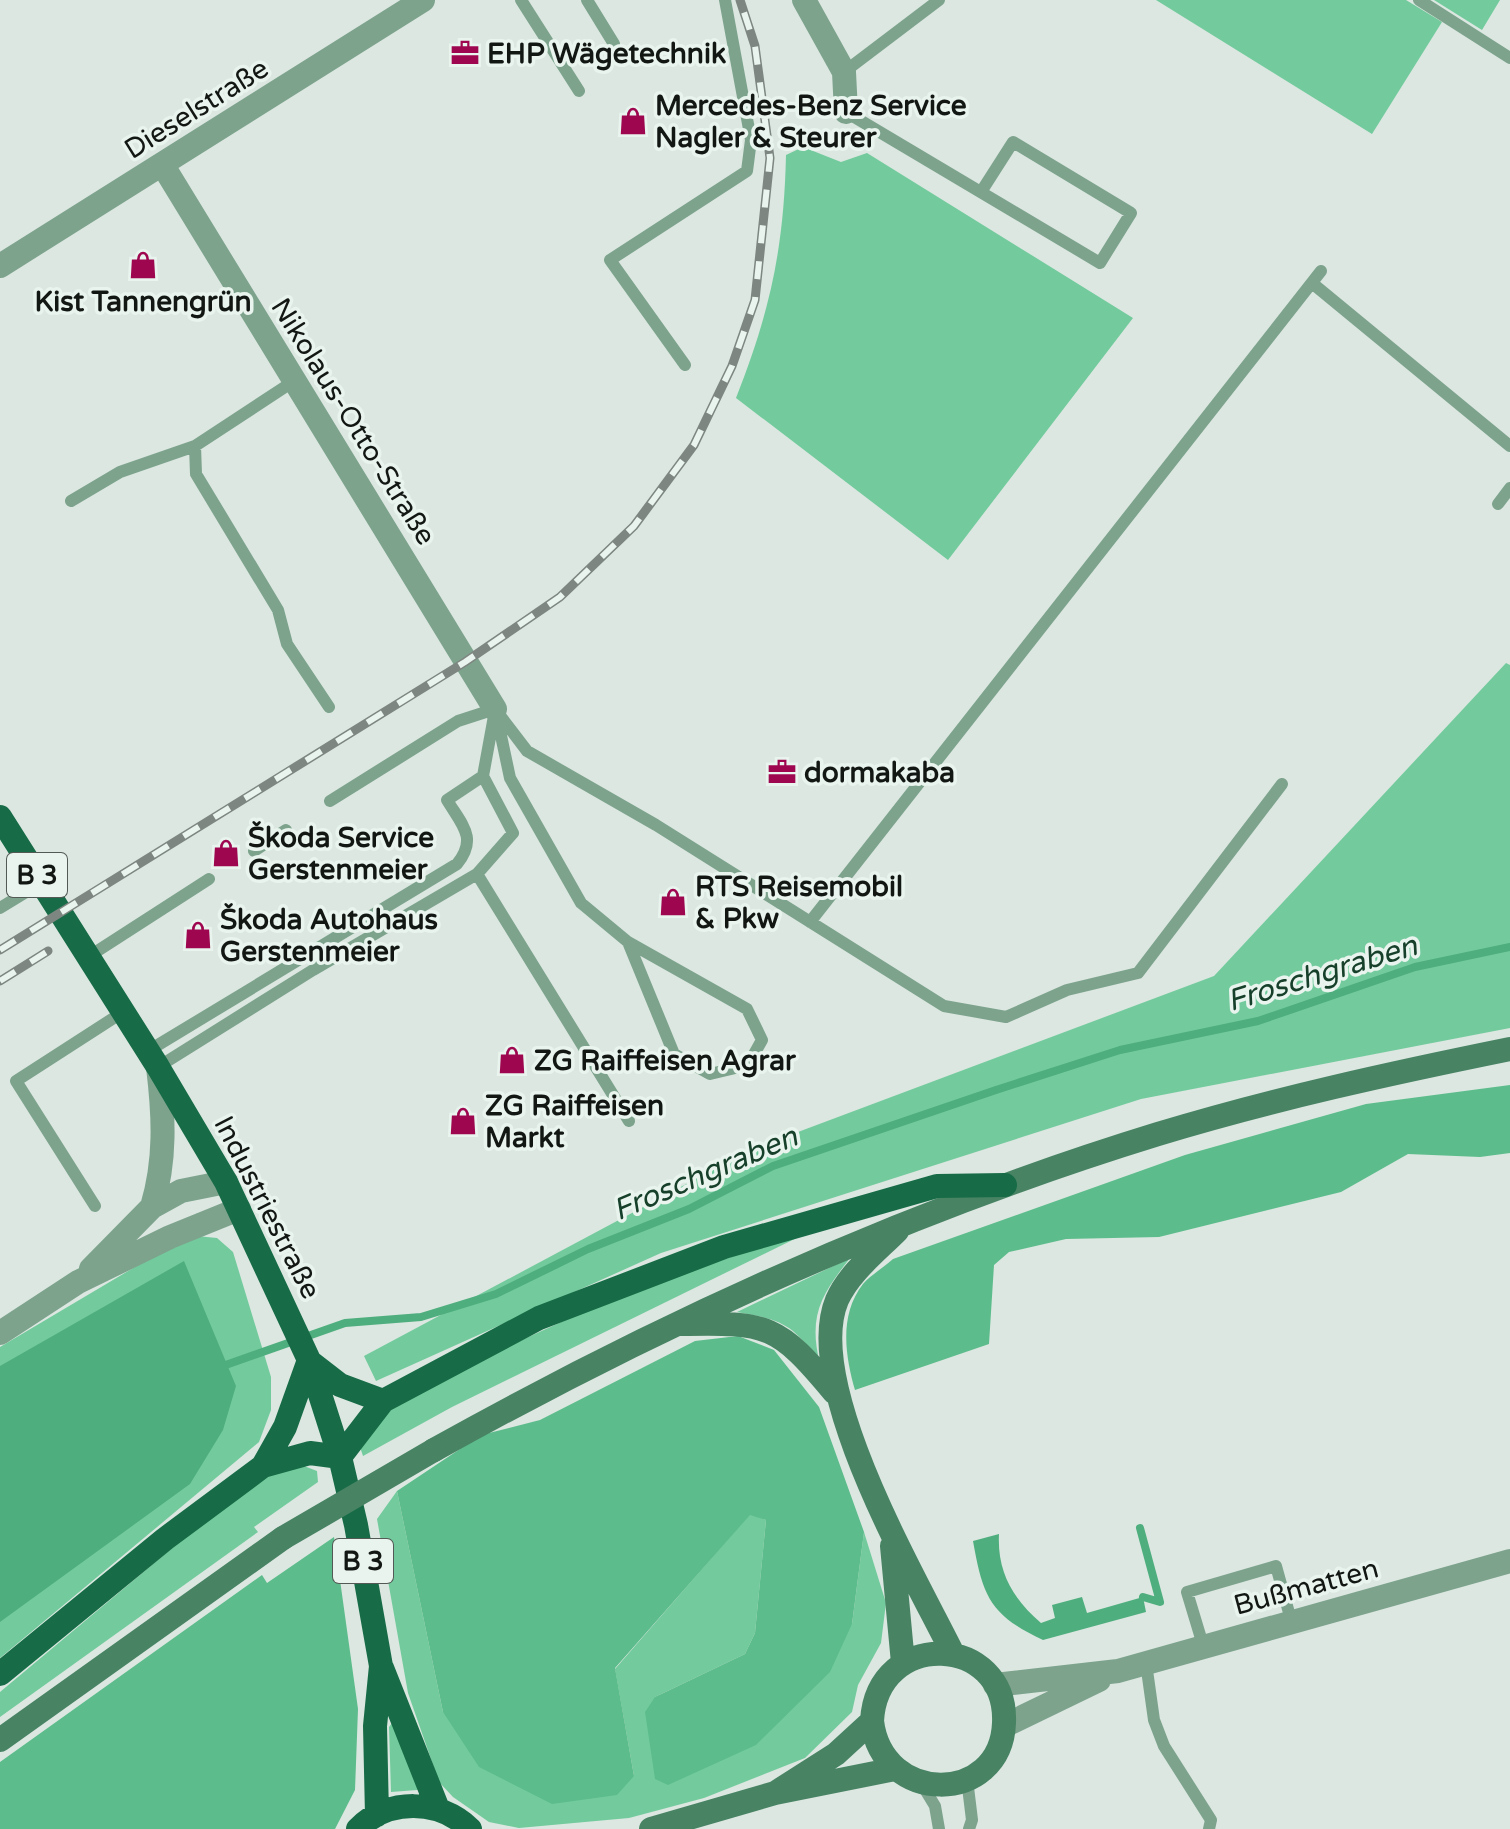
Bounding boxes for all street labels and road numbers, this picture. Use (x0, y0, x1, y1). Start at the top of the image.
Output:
street label: Dieselstraße (118, 51, 275, 167)
street label: Nikolaus-Otto-Straße (263, 292, 443, 551)
road number: B 3 (7, 853, 67, 897)
street label: Industriestraße (206, 1110, 328, 1304)
road number: B 3 (333, 1539, 393, 1583)
street label: Bußmatten (1230, 1551, 1382, 1623)

